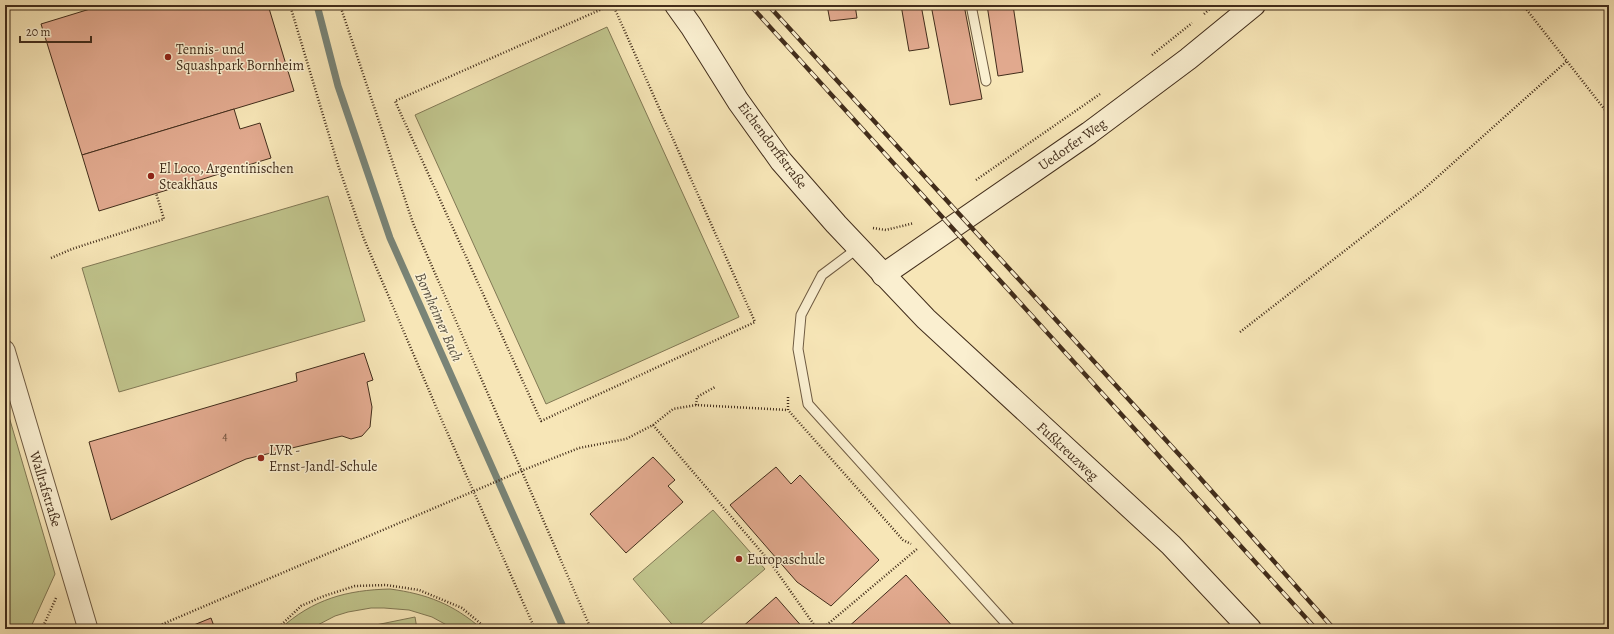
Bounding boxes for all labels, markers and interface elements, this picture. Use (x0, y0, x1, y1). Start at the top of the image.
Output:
scale bar (20, 18, 91, 44)
text: 20 m (26, 24, 50, 40)
place label: Tennis- und Squashpark Bornheim (176, 40, 304, 75)
marker: Tennis- und Squashpark Bornheim (163, 52, 173, 62)
street label: Eichendorffstraße (734, 98, 812, 193)
street label: Uedorfer Weg (1034, 114, 1110, 175)
place label: El Loco, Argentinischen Steakhaus (159, 159, 294, 194)
marker: El Loco, Argentinischen Steakhaus (146, 171, 156, 181)
water label: Bornheimer Bach (410, 269, 468, 365)
street label: Fußkreuzweg (1033, 418, 1103, 485)
house number: 4 (222, 428, 228, 444)
place label: LVR - Ernst-Jandl-Schule (269, 441, 377, 476)
street label: Wallrafstraße (25, 448, 66, 529)
marker: LVR - Ernst-Jandl-Schule (256, 453, 266, 463)
place label: Europaschule (747, 550, 825, 569)
marker: Europaschule (734, 554, 744, 564)

